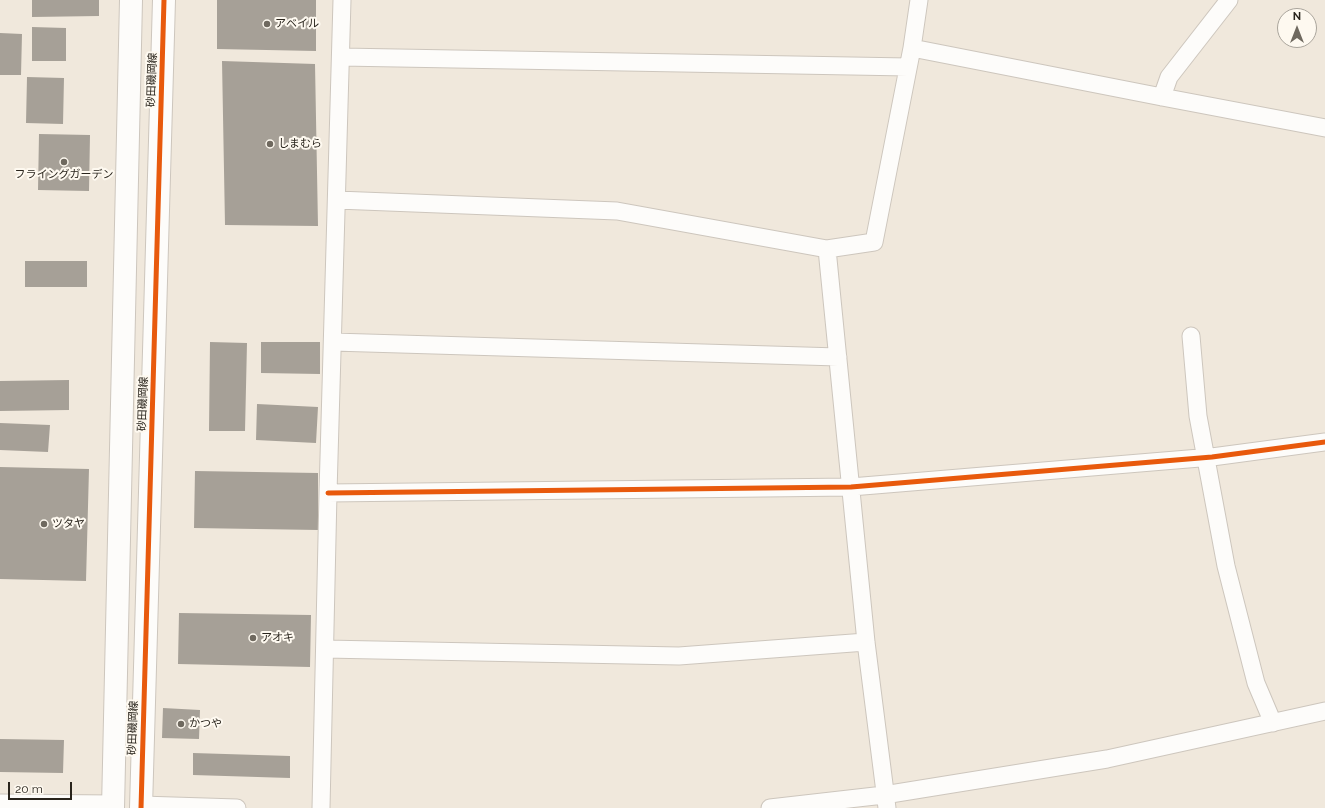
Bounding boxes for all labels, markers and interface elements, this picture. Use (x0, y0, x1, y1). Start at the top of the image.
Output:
north arrow (1277, 8, 1317, 48)
text: N (1293, 10, 1301, 23)
place label: アベイル (275, 17, 319, 31)
marker: アベイル (262, 19, 272, 29)
street label: 砂田磯岡線 (144, 52, 160, 108)
place label: しまむら (278, 137, 322, 151)
marker: しまむら (265, 139, 275, 149)
marker: フライングガーデン (59, 157, 69, 167)
place label: フライングガーデン (15, 168, 113, 182)
street label: 砂田磯岡線 (135, 376, 151, 432)
place label: ツタヤ (52, 517, 85, 531)
marker: ツタヤ (39, 519, 49, 529)
place label: アオキ (261, 631, 294, 645)
marker: アオキ (248, 633, 258, 643)
street label: 砂田磯岡線 (125, 700, 141, 756)
place label: かつや (189, 717, 222, 731)
marker: かつや (176, 719, 186, 729)
scale bar (10, 774, 74, 800)
text: 20 m (15, 782, 43, 796)

